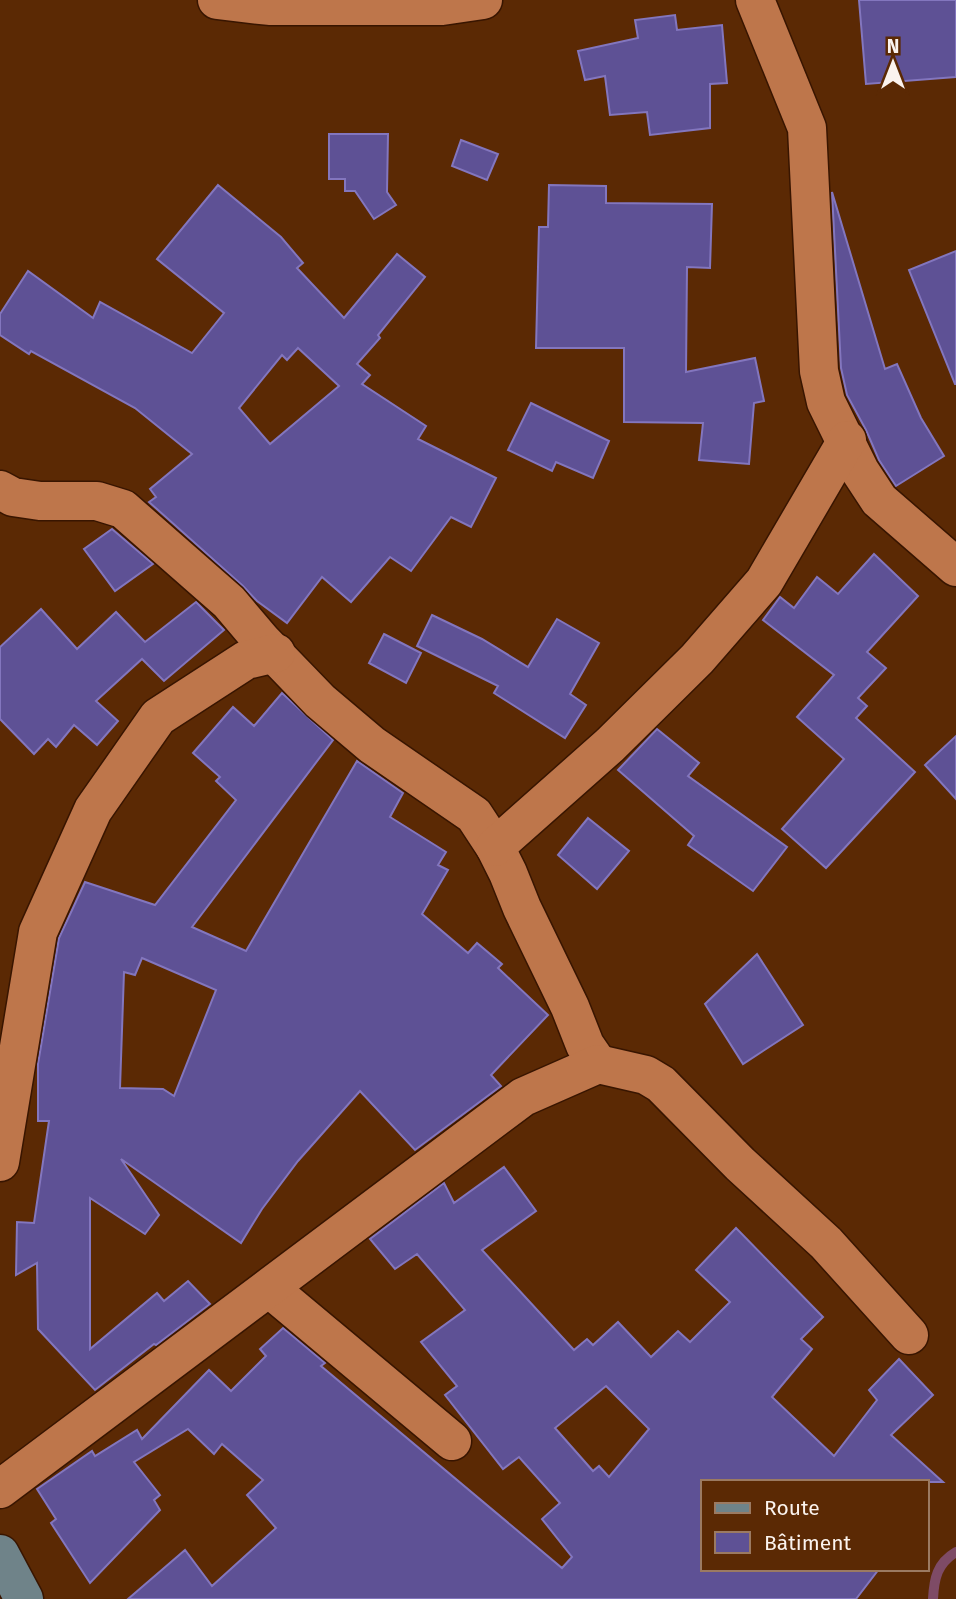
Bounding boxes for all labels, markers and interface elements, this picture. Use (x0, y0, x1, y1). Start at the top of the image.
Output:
north arrow (858, 28, 928, 98)
text: N (887, 35, 899, 58)
legend (701, 1480, 928, 1571)
text: Route (764, 1495, 820, 1521)
text: Bâtiment (764, 1530, 851, 1556)

